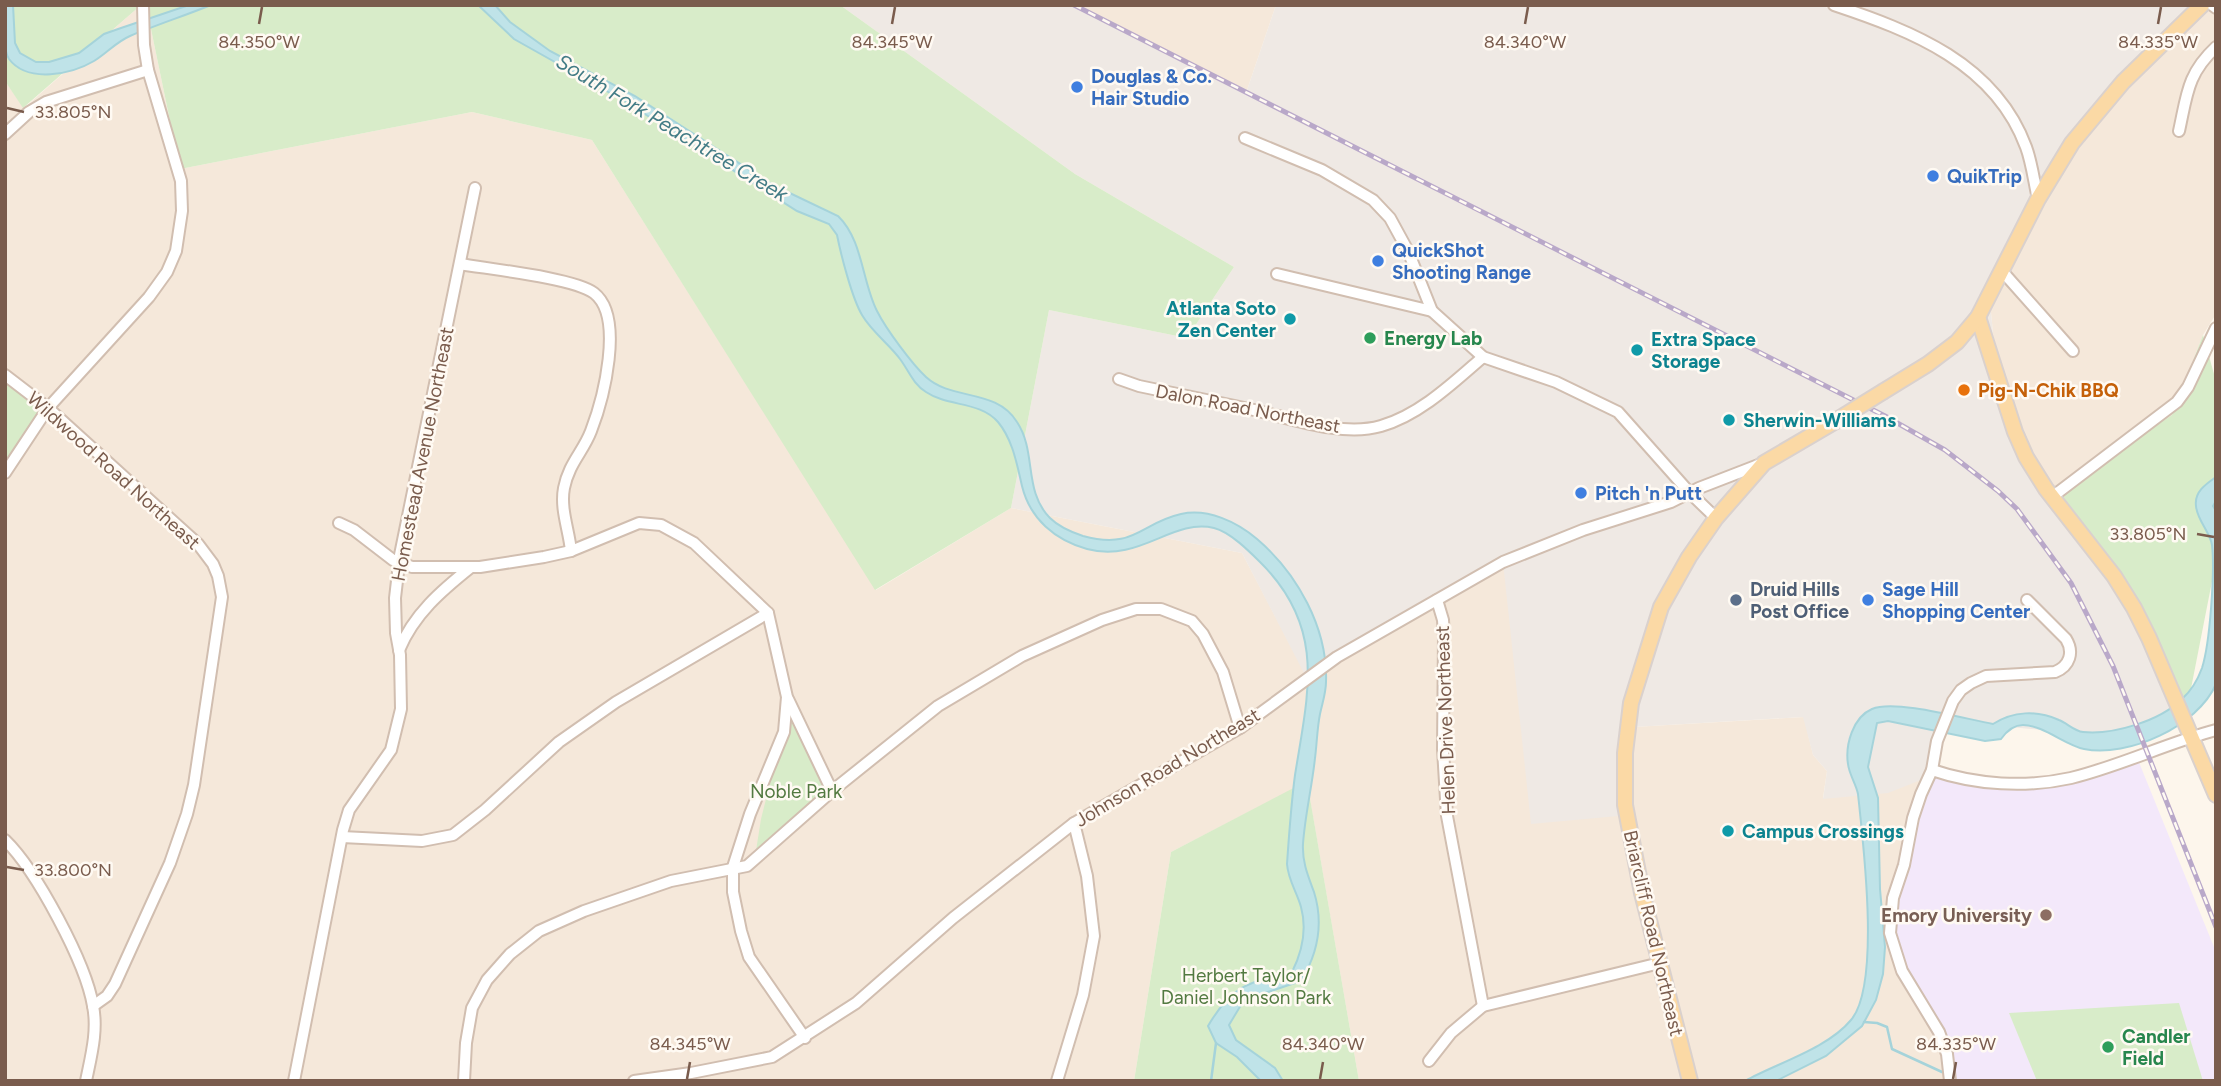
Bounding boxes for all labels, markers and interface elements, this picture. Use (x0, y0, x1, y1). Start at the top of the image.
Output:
text: 84.350°W (218, 31, 301, 53)
text: 84.345°W (851, 31, 933, 53)
text: 84.340°W (1484, 31, 1567, 53)
text: 84.335°W (2118, 31, 2199, 53)
water label: South Fork Peachtree Creek (552, 48, 793, 207)
place label: Douglas & Co. Hair Studio (1091, 65, 1212, 110)
marker: Douglas & Co. Hair Studio (1069, 79, 1085, 95)
text: 33.805°N (35, 101, 111, 123)
place label: QuikTrip (1947, 165, 2022, 188)
marker: QuikTrip (1925, 168, 1941, 184)
place label: QuickShot Shooting Range (1392, 239, 1531, 284)
marker: QuickShot Shooting Range (1370, 253, 1386, 269)
place label: Atlanta Soto Zen Center (1166, 297, 1276, 342)
marker: Atlanta Soto Zen Center (1282, 311, 1298, 327)
street label: Homestead Avenue Northeast (387, 325, 458, 583)
place label: Energy Lab (1384, 327, 1482, 350)
place label: Extra Space Storage (1651, 328, 1756, 373)
marker: Energy Lab (1362, 330, 1378, 346)
marker: Extra Space Storage (1629, 342, 1645, 358)
street label: Dalon Road Northeast (1154, 379, 1342, 438)
place label: Pig-N-Chik BBQ (1978, 379, 2119, 402)
marker: Pig-N-Chik BBQ (1956, 382, 1972, 398)
street label: Wildwood Road Northeast (22, 387, 205, 554)
place label: Sherwin-Williams (1743, 409, 1896, 432)
marker: Sherwin-Williams (1721, 412, 1737, 428)
place label: Pitch 'n Putt (1595, 482, 1702, 505)
marker: Pitch 'n Putt (1573, 485, 1589, 501)
text: 33.805°N (2110, 523, 2186, 545)
place label: Druid Hills Post Office (1750, 578, 1850, 623)
place label: Sage Hill Shopping Center (1882, 578, 2030, 623)
marker: Druid Hills Post Office (1728, 592, 1744, 608)
marker: Sage Hill Shopping Center (1860, 592, 1876, 608)
street label: Helen Drive Northeast (1431, 625, 1460, 815)
street label: Johnson Road Northeast (1071, 703, 1264, 832)
park label: Noble Park (750, 780, 843, 803)
place label: Campus Crossings (1742, 820, 1904, 843)
marker: Campus Crossings (1720, 823, 1736, 839)
street label: Briarcliff Road Northeast (1619, 828, 1688, 1038)
text: 33.800°N (34, 859, 112, 881)
place label: Emory University (1881, 904, 2032, 927)
marker: Emory University (2038, 907, 2054, 923)
park label: Herbert Taylor/ Daniel Johnson Park (1161, 964, 1332, 1009)
place label: Candler Field (2122, 1025, 2190, 1070)
text: 84.345°W (649, 1033, 731, 1055)
text: 84.340°W (1282, 1033, 1365, 1055)
text: 84.335°W (1916, 1033, 1997, 1055)
marker: Candler Field (2100, 1039, 2116, 1055)

